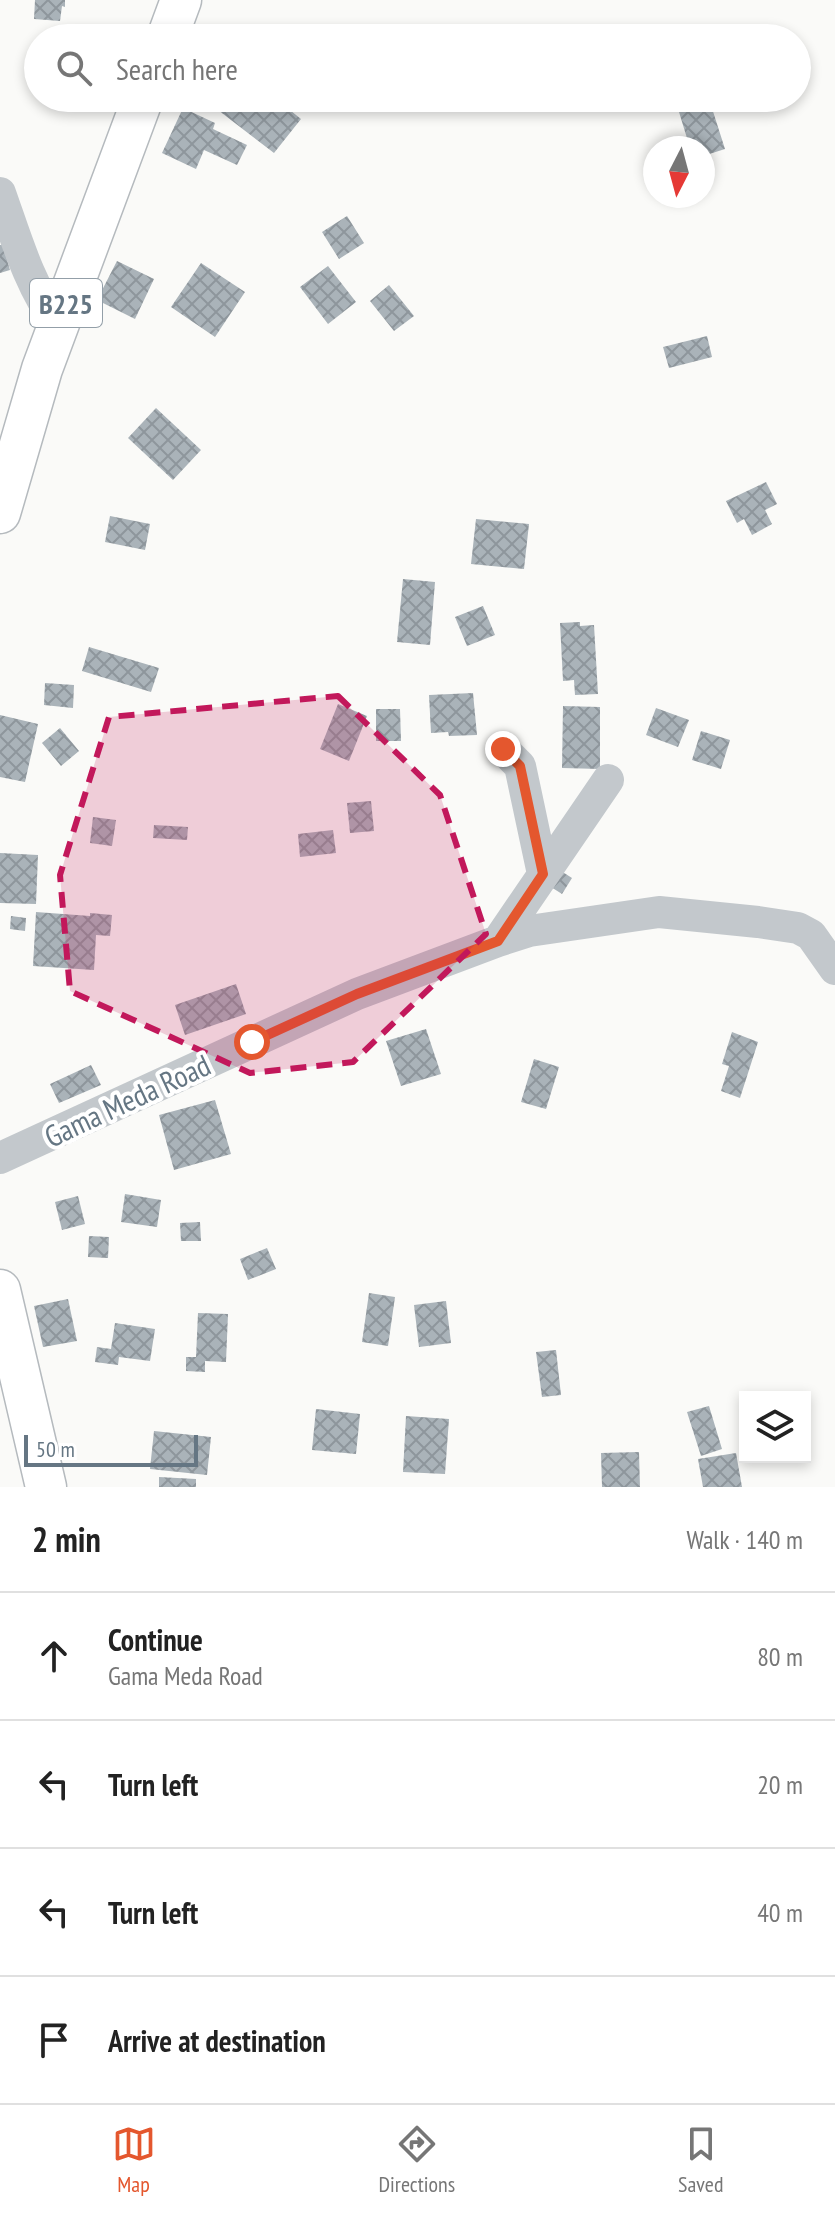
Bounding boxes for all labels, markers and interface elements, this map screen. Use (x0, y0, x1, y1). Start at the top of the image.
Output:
search box (24, 24, 811, 112)
icon: search (52, 46, 96, 90)
text: Search here (116, 49, 238, 88)
north arrow (643, 136, 715, 208)
road number: B225 (30, 279, 102, 327)
route end (485, 731, 521, 767)
route start (234, 1024, 270, 1060)
street label: Gama Meda Road (38, 1045, 216, 1155)
map controls (739, 1391, 811, 1463)
button: layers (739, 1391, 811, 1463)
scale bar (24, 1431, 198, 1467)
text: 50 m (36, 1435, 75, 1463)
text: 2 min (32, 1517, 101, 1561)
text: Walk · 140 m (686, 1523, 803, 1556)
text: Continue (108, 1620, 203, 1659)
icon: ahead (32, 1634, 76, 1678)
text: 80 m (757, 1640, 803, 1673)
text: Gama Meda Road (108, 1659, 263, 1692)
icon: left (32, 1762, 76, 1806)
text: Turn left (108, 1765, 198, 1804)
text: 20 m (757, 1768, 803, 1801)
icon: left (32, 1890, 76, 1934)
text: Turn left (108, 1893, 198, 1932)
text: 40 m (757, 1896, 803, 1929)
icon: arrive (32, 2018, 76, 2062)
text: Arrive at destination (108, 2021, 326, 2060)
tab: Map (112, 2122, 156, 2198)
tab: Directions (379, 2122, 455, 2198)
tab: Saved (678, 2122, 723, 2198)

